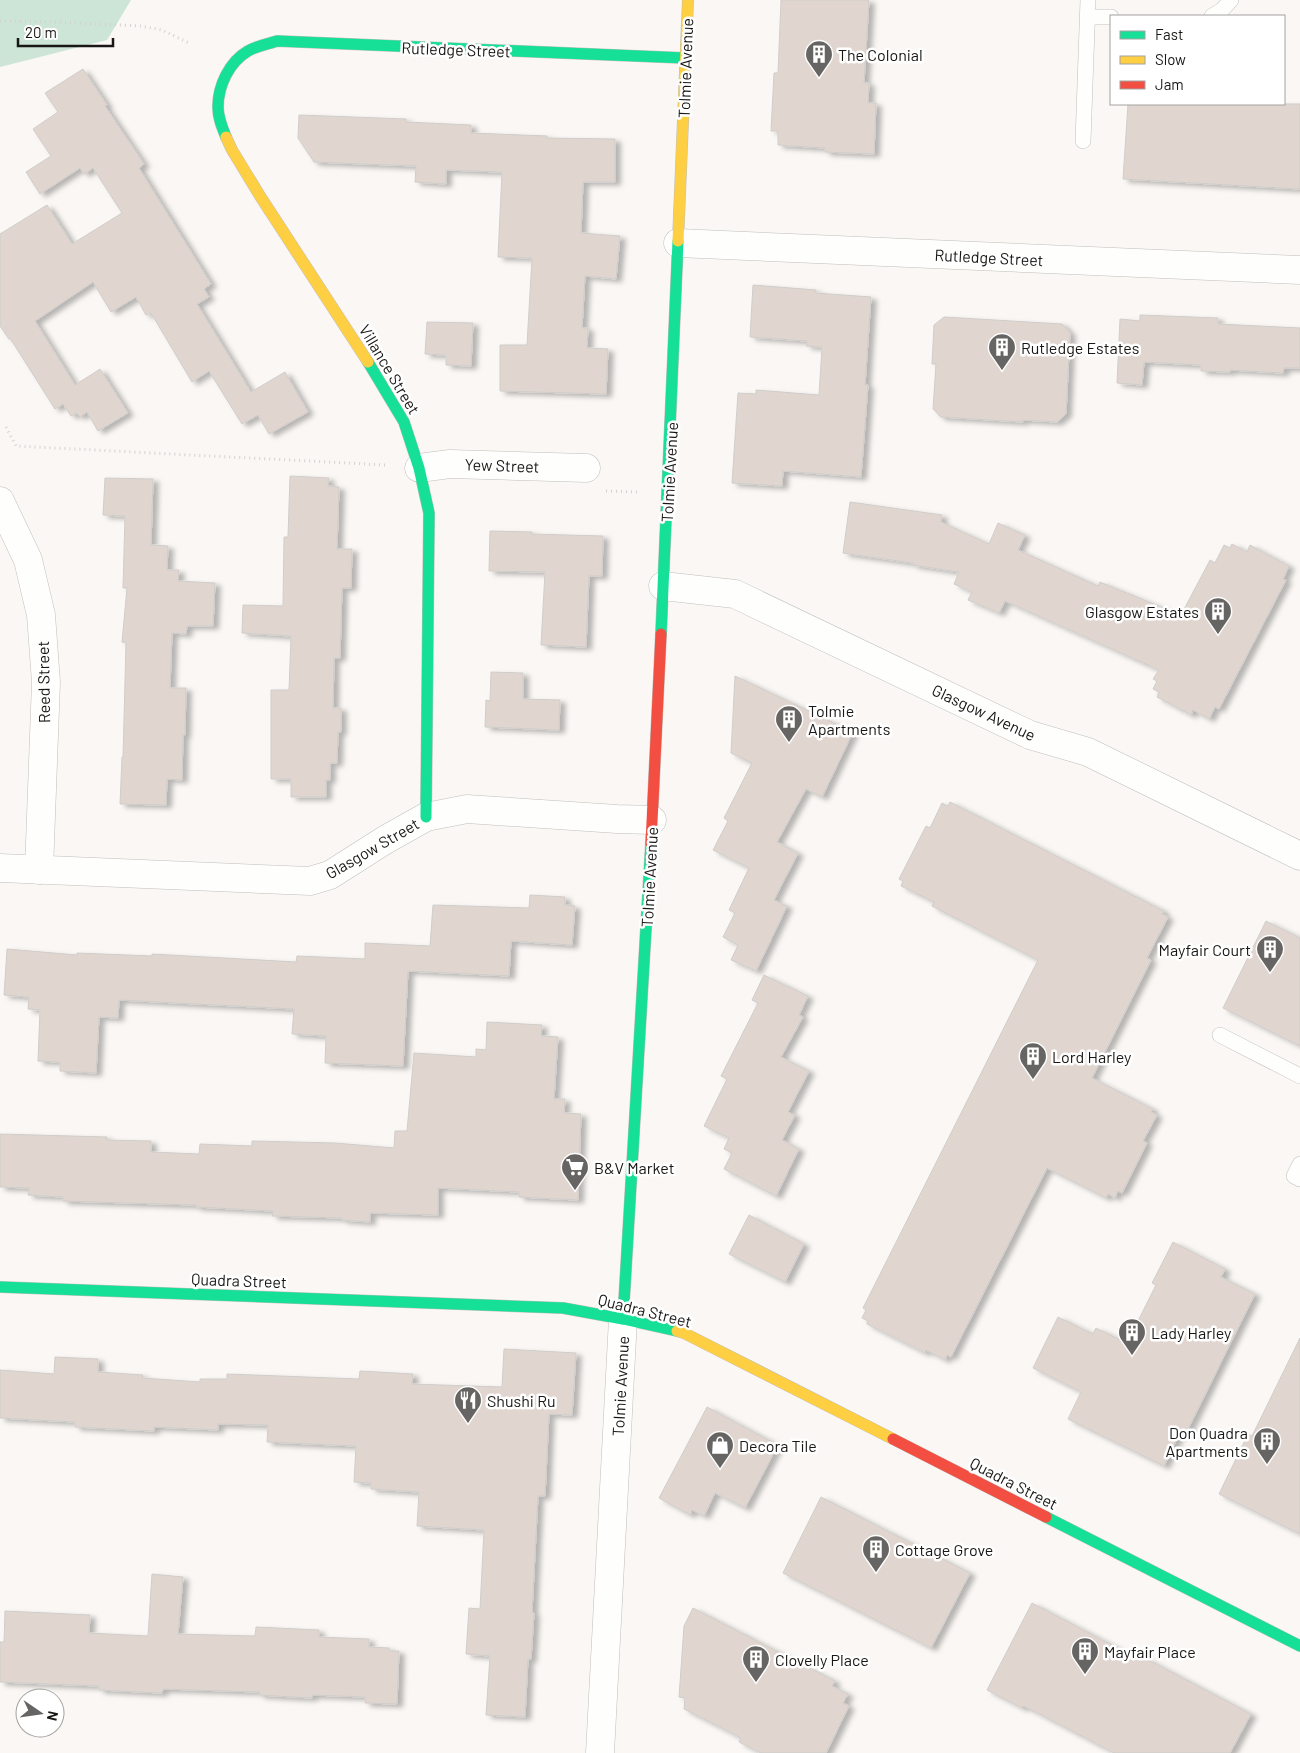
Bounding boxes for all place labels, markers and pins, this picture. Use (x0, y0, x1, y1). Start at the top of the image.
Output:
building icon: The Colonial (804, 39, 834, 78)
place label: The Colonial (838, 45, 923, 64)
building icon: Rutledge Estates (987, 332, 1017, 371)
place label: Rutledge Estates (1021, 338, 1139, 357)
building icon: Glasgow Estates (1203, 596, 1233, 635)
place label: Glasgow Estates (1085, 602, 1199, 621)
place label: Tolmie Apartments (808, 701, 890, 738)
building icon: Tolmie Apartments (774, 704, 804, 743)
building icon: Mayfair Court (1255, 934, 1285, 973)
place label: Mayfair Court (1159, 940, 1251, 959)
building icon: Lord Harley (1018, 1041, 1048, 1080)
place label: Lord Harley (1052, 1047, 1132, 1066)
supermarket icon: B&V Market (560, 1152, 590, 1191)
place label: B&V Market (594, 1158, 675, 1177)
building icon: Lady Harley (1117, 1317, 1147, 1356)
place label: Lady Harley (1151, 1323, 1232, 1342)
restaurant icon: Shushi Ru (453, 1385, 483, 1424)
place label: Shushi Ru (487, 1391, 556, 1410)
place label: Don Quadra Apartments (1166, 1423, 1248, 1460)
building icon: Don Quadra Apartments (1252, 1426, 1282, 1465)
shop icon: Decora Tile (705, 1430, 735, 1469)
place label: Decora Tile (739, 1436, 817, 1455)
building icon: Cottage Grove (861, 1534, 891, 1573)
place label: Cottage Grove (895, 1540, 993, 1559)
building icon: Mayfair Place (1070, 1636, 1100, 1675)
place label: Mayfair Place (1104, 1642, 1196, 1661)
building icon: Clovelly Place (741, 1644, 771, 1683)
place label: Clovelly Place (775, 1650, 869, 1669)

